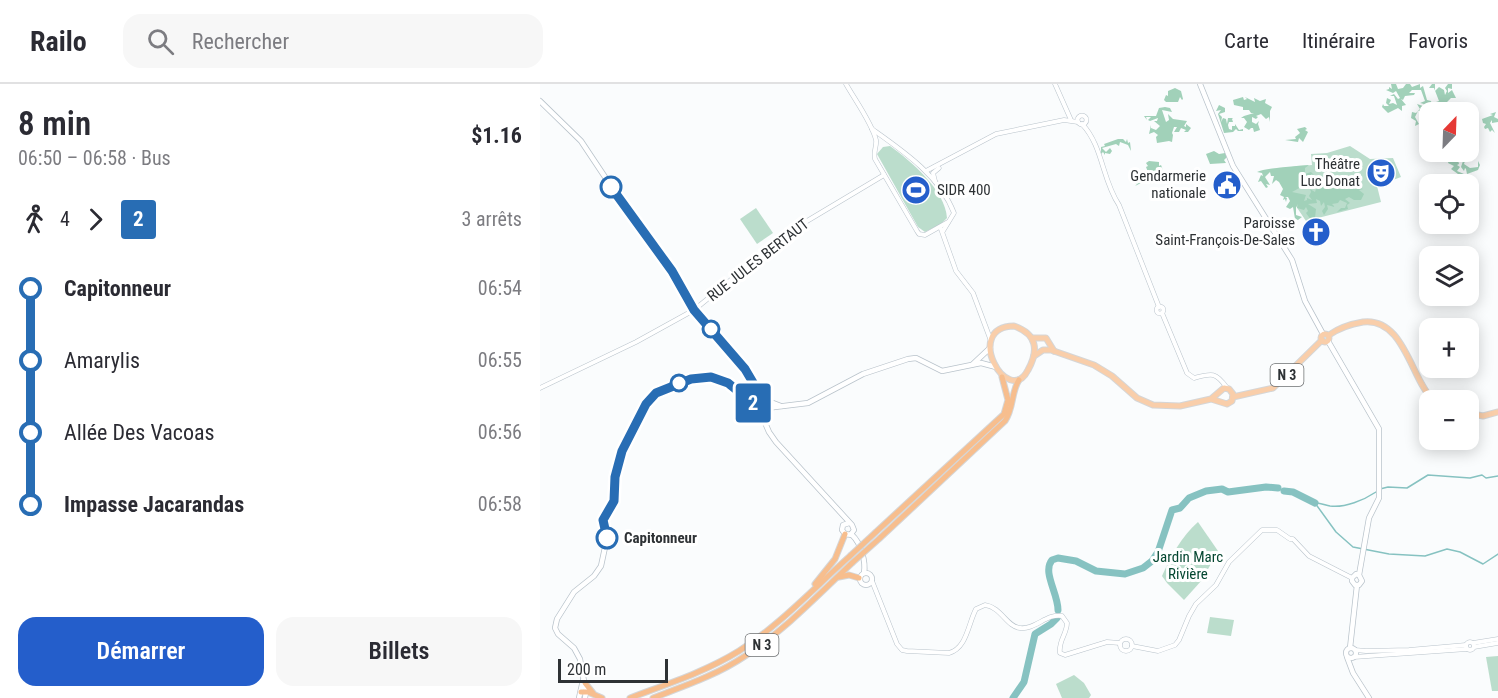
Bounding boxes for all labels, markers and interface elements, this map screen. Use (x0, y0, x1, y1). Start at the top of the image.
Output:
search box (123, 14, 543, 68)
text: Railo (30, 25, 87, 58)
icon: search (144, 25, 177, 58)
text: Rechercher (192, 29, 289, 54)
text: Carte (1224, 29, 1269, 53)
text: Itinéraire (1302, 29, 1375, 53)
text: Favoris (1408, 29, 1468, 53)
north arrow (1419, 102, 1479, 162)
map controls (1419, 102, 1479, 450)
text: 8 min (18, 104, 91, 143)
text: $1.16 (471, 123, 522, 148)
text: 06:50 – 06:58 · Bus (18, 146, 171, 170)
place label: Théâtre Luc Donat (1301, 155, 1360, 190)
theatre icon: Théâtre Luc Donat (1365, 157, 1397, 189)
place label: Gendarmerie nationale (1130, 167, 1206, 202)
public building icon: Gendarmerie nationale (1211, 169, 1243, 201)
sports icon: SIDR 400 (900, 174, 932, 206)
button: locate (1419, 174, 1479, 234)
unlabelled marker (600, 176, 622, 198)
place label: SIDR 400 (937, 181, 991, 199)
icon: walk (18, 203, 51, 236)
icon: forward (79, 203, 112, 236)
text: 4 (60, 207, 70, 231)
text: 2 (133, 207, 144, 231)
text: 3 arrêts (462, 207, 522, 231)
place label: Paroisse Saint-François-De-Sales (1155, 214, 1295, 249)
street label: RUE JULES BERTAUT (704, 215, 812, 305)
church icon: Paroisse Saint-François-De-Sales (1300, 216, 1332, 248)
button: layers (1419, 246, 1479, 306)
text: Capitonneur (64, 276, 171, 301)
text: 06:54 (478, 276, 522, 300)
button: + (1419, 318, 1479, 378)
unlabelled marker (702, 320, 720, 338)
text: Amarylis (64, 348, 140, 373)
text: 06:55 (478, 348, 522, 372)
road number: N 3 (1270, 364, 1304, 386)
unlabelled marker (670, 374, 688, 392)
line badge: 2 (734, 384, 772, 422)
button: − (1419, 390, 1479, 450)
text: 2 (748, 391, 758, 415)
text: Allée Des Vacoas (64, 420, 215, 445)
text: 06:56 (478, 420, 522, 444)
text: Impasse Jacarandas (64, 492, 244, 517)
text: 06:58 (478, 492, 522, 516)
marker: Capitonneur (596, 527, 618, 549)
place label: Capitonneur (624, 529, 697, 547)
park label: Jardin Marc Rivière (1153, 548, 1223, 583)
button: Démarrer (18, 617, 264, 686)
button: Billets (276, 617, 522, 686)
road number: N 3 (746, 634, 778, 656)
scale bar (558, 656, 668, 684)
text: 200 m (567, 660, 606, 679)

